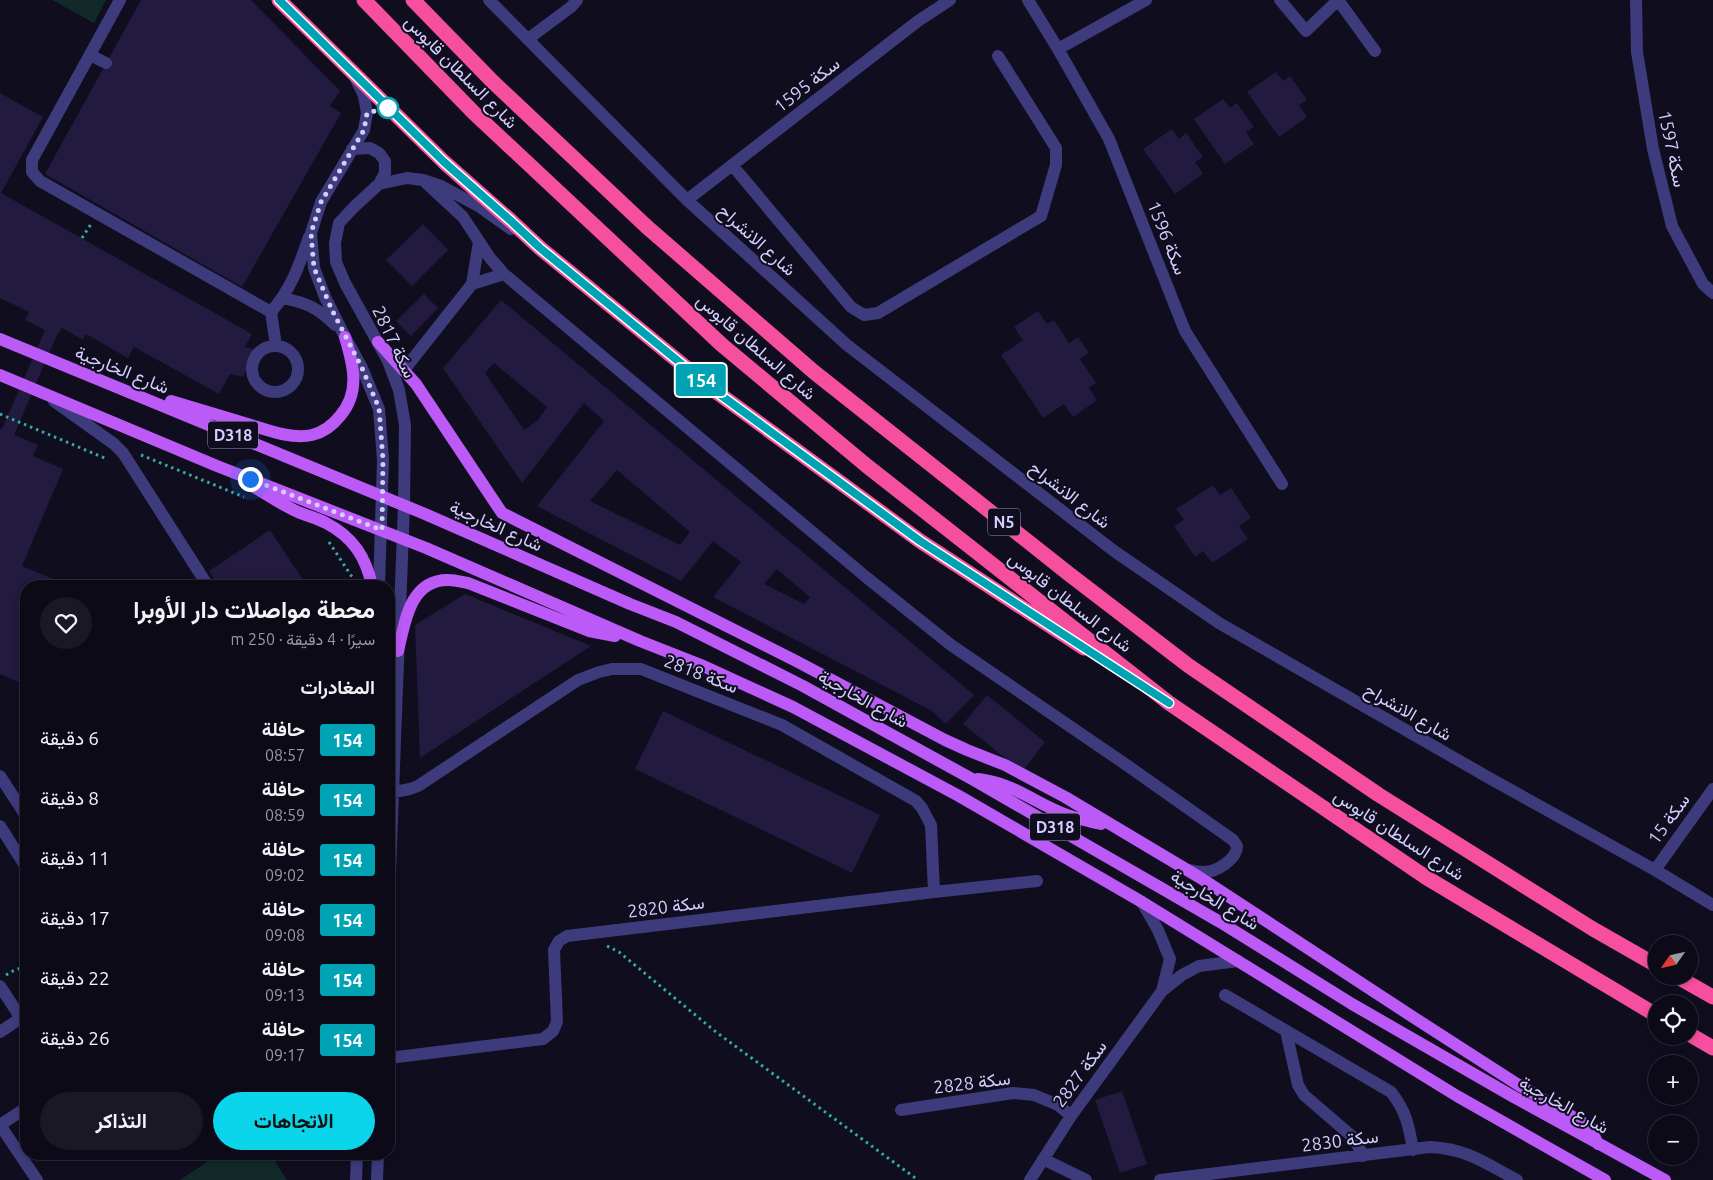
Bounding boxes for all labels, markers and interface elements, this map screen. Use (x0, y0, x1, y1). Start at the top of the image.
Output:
street label: شارع السلطان قابوس (399, 11, 522, 134)
street label: سكة 1595 (770, 52, 843, 116)
unlabelled marker (377, 97, 399, 119)
street label: سكة 1597 (1655, 109, 1691, 189)
street label: سكة 1596 (1144, 198, 1192, 277)
street label: شارع الانشراح (713, 199, 800, 281)
street label: شارع السلطان قابوس (691, 289, 820, 406)
street label: سكة 2817 (369, 302, 421, 381)
street label: شارع الخارجية (71, 341, 172, 400)
line badge: 154 (672, 364, 730, 396)
text: 154 (686, 370, 716, 390)
road number: D318 (208, 422, 258, 448)
street label: شارع الانشراح (1024, 456, 1115, 534)
your location (238, 467, 263, 492)
street label: شارع الخارجية (446, 496, 546, 557)
road number: N5 (988, 508, 1020, 536)
street label: شارع السلطان قابوس (1003, 547, 1136, 658)
text: محطة مواصلات دار الأوبرا (133, 596, 375, 623)
button: heart (40, 597, 92, 649)
text: سيرًا · 4 دقيقة · 250 m (230, 630, 375, 648)
street label: سكة 2818 (662, 650, 741, 696)
street label: شارع الخارجية (814, 665, 912, 734)
text: المغادرات (300, 676, 375, 698)
street label: شارع الانشراح (1360, 678, 1456, 747)
text: حافلة (262, 718, 305, 740)
text: 6 دقيقة (40, 727, 99, 749)
text: 154 (332, 730, 363, 750)
text: 08:57 (265, 746, 305, 764)
text: حافلة (262, 778, 305, 800)
street label: شارع السلطان قابوس (1329, 785, 1468, 886)
text: 8 دقيقة (40, 787, 99, 809)
street label: سكة 15 (1643, 789, 1693, 847)
text: 154 (332, 790, 363, 810)
text: 08:59 (265, 806, 305, 824)
road number: D318 (1030, 814, 1080, 840)
text: حافلة (262, 838, 305, 860)
text: 11 دقيقة (40, 847, 110, 869)
text: 154 (332, 850, 363, 870)
street label: شارع الخارجية (1166, 865, 1263, 936)
text: 09:02 (265, 866, 305, 884)
street label: سكة 2820 (626, 891, 706, 921)
text: حافلة (262, 898, 305, 920)
text: 17 دقيقة (40, 907, 110, 929)
text: 154 (332, 910, 363, 930)
text: 09:08 (265, 926, 305, 944)
north arrow (1648, 935, 1698, 985)
map controls (1648, 935, 1698, 1165)
text: حافلة (262, 958, 305, 980)
text: 22 دقيقة (40, 967, 110, 989)
text: 154 (332, 970, 363, 990)
text: 09:13 (265, 986, 305, 1004)
button: locate (1648, 995, 1698, 1045)
text: حافلة (262, 1018, 305, 1040)
text: 26 دقيقة (40, 1027, 110, 1049)
text: 154 (332, 1030, 363, 1050)
street label: سكة 2827 (1048, 1036, 1110, 1111)
text: 09:17 (265, 1046, 305, 1064)
button: + (1648, 1055, 1698, 1105)
street label: سكة 2828 (932, 1067, 1012, 1097)
street label: شارع الخارجية (1515, 1071, 1613, 1140)
button: التذاكر (40, 1092, 203, 1150)
button: الاتجاهات (213, 1092, 375, 1150)
button: − (1648, 1115, 1698, 1165)
street label: سكة 2830 (1300, 1125, 1380, 1155)

